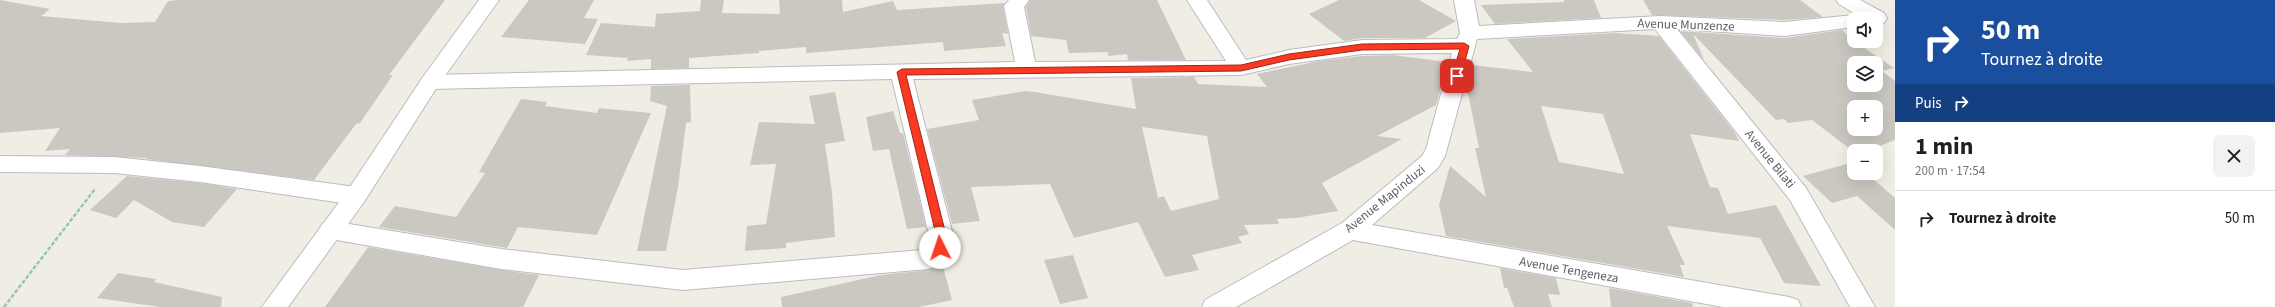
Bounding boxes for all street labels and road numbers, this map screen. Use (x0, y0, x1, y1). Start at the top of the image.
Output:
street label: Avenue Munzenze (1637, 14, 1735, 36)
street label: Avenue Bilati (1741, 126, 1799, 192)
street label: Avenue Mapinduzi (1341, 161, 1429, 237)
street label: Avenue Tengeneza (1518, 252, 1620, 288)

